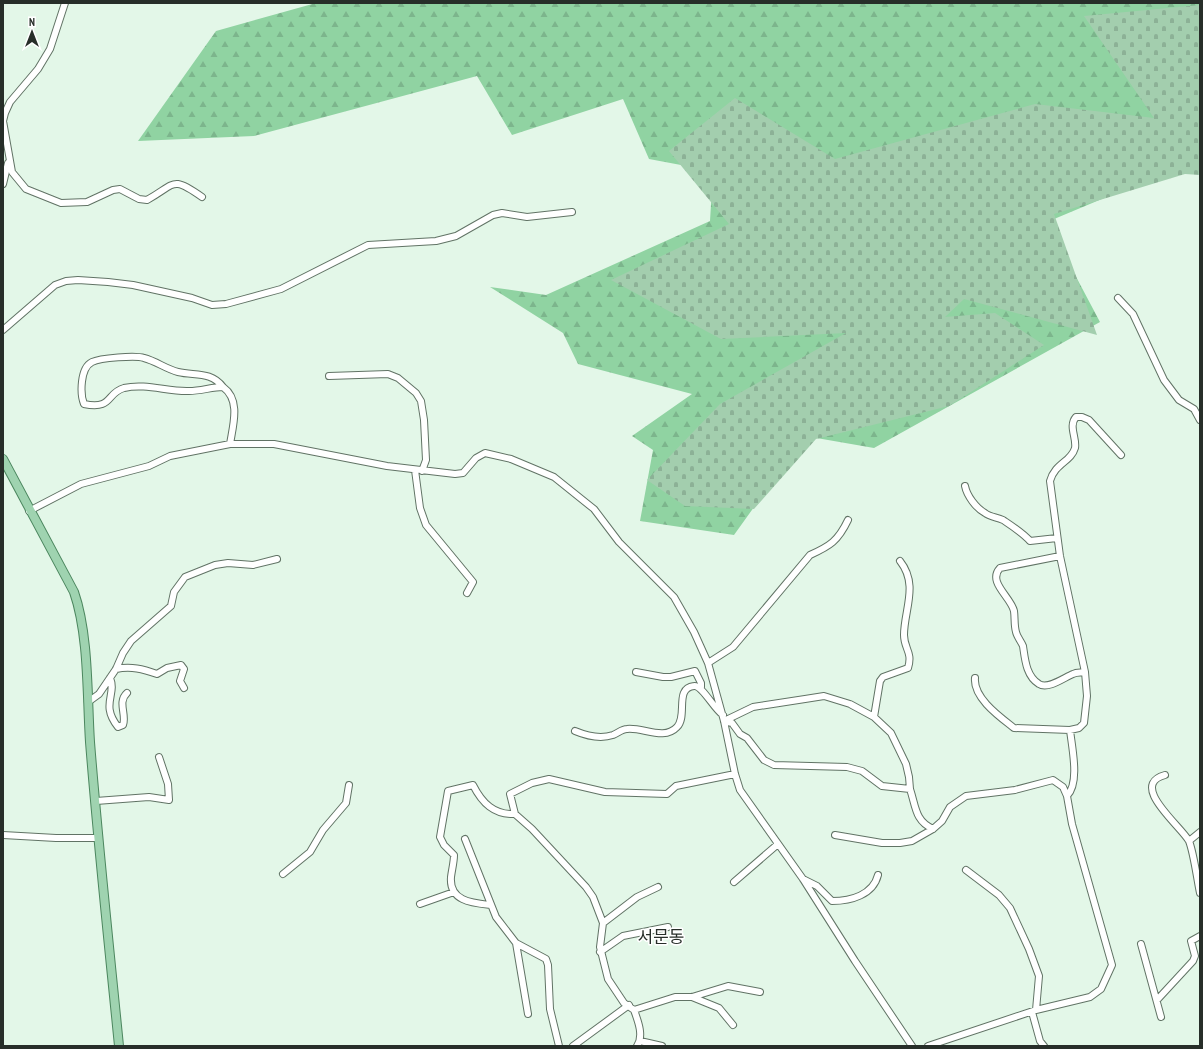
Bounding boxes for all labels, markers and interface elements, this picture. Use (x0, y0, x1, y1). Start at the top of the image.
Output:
north arrow (12, 12, 52, 52)
text: N (29, 15, 35, 29)
district label: 서문동 (638, 926, 684, 948)

